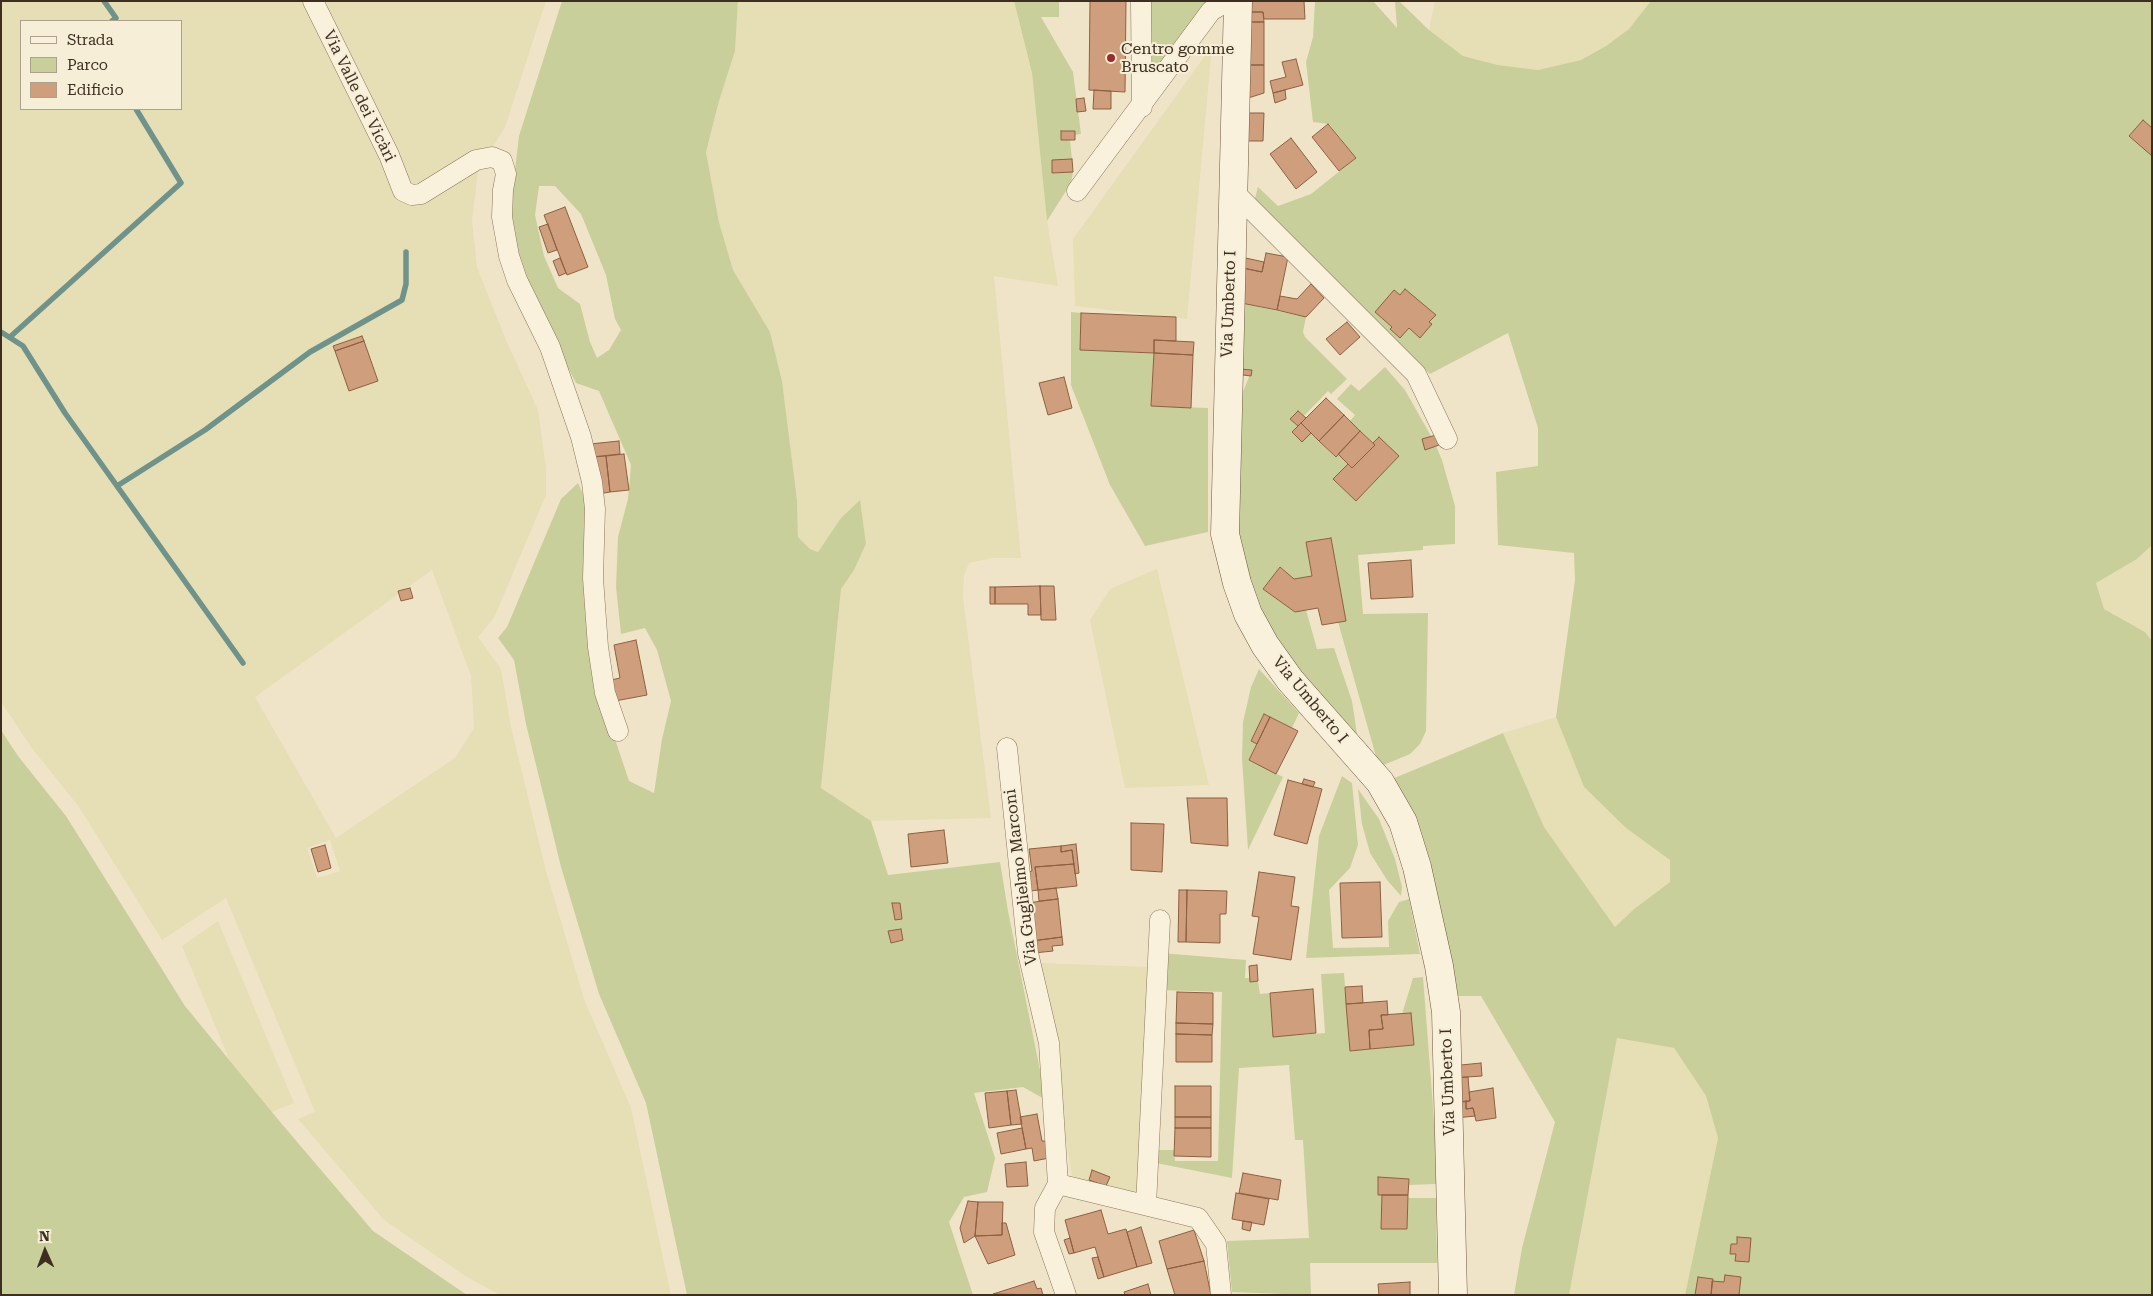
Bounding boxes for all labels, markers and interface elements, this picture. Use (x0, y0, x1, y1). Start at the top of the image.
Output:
legend (20, 20, 182, 110)
street label: Via Valle dei Vicàri (319, 27, 399, 165)
text: Strada (67, 31, 114, 49)
place label: Centro gomme Bruscato (1121, 39, 1234, 77)
marker: Centro gomme Bruscato (1105, 52, 1117, 64)
text: Parco (67, 56, 108, 74)
text: Edificio (67, 81, 124, 99)
street label: Via Umberto I (1218, 250, 1240, 358)
street label: Via Umberto I (1268, 653, 1352, 747)
street label: Via Guglielmo Marconi (1001, 788, 1041, 966)
street label: Via Umberto I (1437, 1028, 1459, 1136)
north arrow (20, 1226, 70, 1276)
text: N (39, 1228, 50, 1244)

